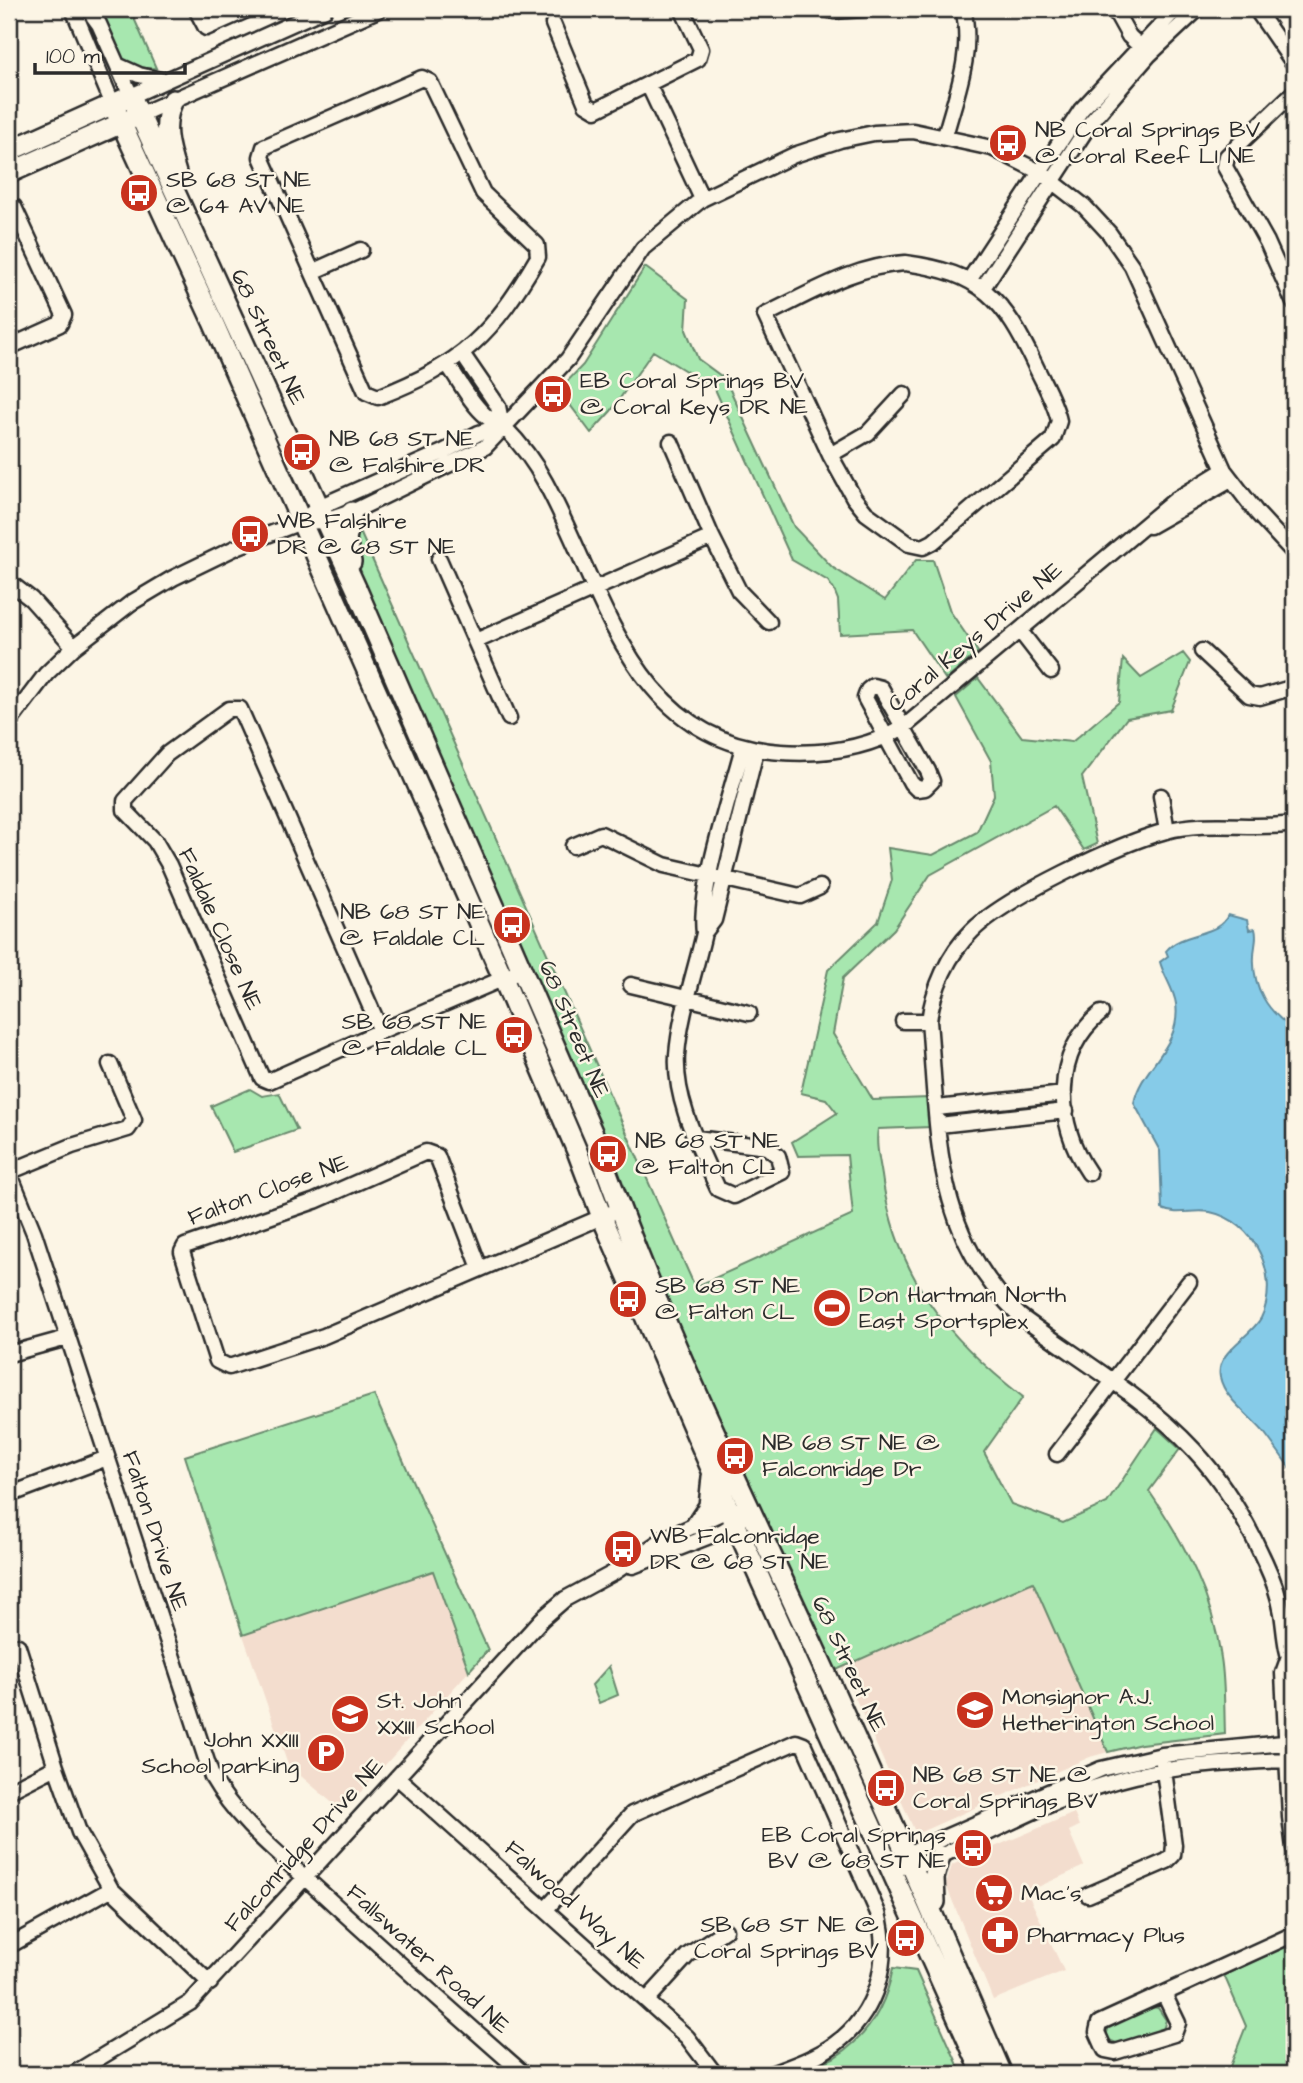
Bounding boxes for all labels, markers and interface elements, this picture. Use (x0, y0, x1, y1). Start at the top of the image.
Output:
scale bar (35, 32, 186, 76)
text: 100 m (46, 42, 101, 71)
place label: NB Coral Springs BV @ Coral Reef LI NE (1035, 114, 1261, 172)
bus stop icon: NB Coral Springs BV @ Coral Reef LI NE (987, 122, 1029, 164)
place label: SB 68 ST NE @ 64 AV NE (166, 164, 312, 222)
bus stop icon: SB 68 ST NE @ 64 AV NE (118, 172, 160, 214)
street label: 68 Street NE (222, 264, 314, 411)
place label: EB Coral Springs BV @ Coral Keys DR NE (580, 365, 808, 424)
bus stop icon: EB Coral Springs BV @ Coral Keys DR NE (532, 373, 574, 415)
place label: NB 68 ST NE @ Falshire DR (329, 423, 486, 481)
bus stop icon: NB 68 ST NE @ Falshire DR (281, 431, 323, 473)
place label: WB Falshire DR @ 68 ST NE (277, 505, 456, 563)
bus stop icon: WB Falshire DR @ 68 ST NE (229, 513, 271, 555)
street label: Coral Keys Drive NE (881, 554, 1070, 720)
street label: Faldale Close NE (170, 843, 270, 1015)
place label: NB 68 ST NE @ Faldale CL (340, 896, 485, 954)
bus stop icon: NB 68 ST NE @ Faldale CL (491, 904, 533, 946)
street label: 68 Street NE (531, 955, 618, 1103)
place label: SB 68 ST NE @ Faldale CL (342, 1006, 487, 1064)
bus stop icon: SB 68 ST NE @ Faldale CL (493, 1014, 535, 1056)
place label: NB 68 ST NE @ Falton CL (635, 1125, 780, 1183)
bus stop icon: NB 68 ST NE @ Falton CL (587, 1133, 629, 1175)
street label: Falton Close NE (183, 1146, 353, 1234)
place label: SB 68 ST NE @ Falton CL (655, 1270, 801, 1328)
bus stop icon: SB 68 ST NE @ Falton CL (607, 1278, 649, 1320)
place label: Don Hartman North East Sportsplex (859, 1279, 1067, 1337)
sports icon: Don Hartman North East Sportsplex (811, 1287, 853, 1329)
place label: NB 68 ST NE @ Falconridge Dr (762, 1427, 940, 1486)
bus stop icon: NB 68 ST NE @ Falconridge Dr (714, 1435, 756, 1477)
street label: Falton Drive NE (114, 1447, 196, 1616)
place label: WB Falconridge DR @ 68 ST NE (650, 1520, 829, 1578)
bus stop icon: WB Falconridge DR @ 68 ST NE (602, 1528, 644, 1570)
street label: 68 Street NE (803, 1591, 895, 1738)
place label: Monsignor A.J. Hetherington School (1002, 1681, 1214, 1740)
place label: St. John XXIII School (377, 1685, 494, 1743)
school or university icon: Monsignor A.J. Hetherington School (954, 1689, 996, 1731)
school or university icon: St. John XXIII School (329, 1693, 371, 1735)
place label: John XXIII School parking (141, 1724, 299, 1783)
parking icon: John XXIII School parking (305, 1732, 347, 1774)
street label: Falconridge Drive NE (217, 1751, 392, 1940)
place label: NB 68 ST NE @ Coral Springs BV (913, 1759, 1099, 1818)
bus stop icon: NB 68 ST NE @ Coral Springs BV (865, 1767, 907, 1809)
place label: EB Coral Springs BV @ 68 ST NE (762, 1819, 946, 1877)
bus stop icon: EB Coral Springs BV @ 68 ST NE (952, 1827, 994, 1869)
street label: Falwood Way NE (497, 1833, 653, 1978)
supermarket icon: Mac's (973, 1872, 1015, 1914)
street label: Fallswater Road NE (339, 1877, 517, 2042)
place label: Mac's (1021, 1877, 1082, 1909)
place label: SB 68 ST NE @ Coral Springs BV (694, 1909, 880, 1968)
pharmacy icon: Pharmacy Plus (979, 1914, 1021, 1956)
bus stop icon: SB 68 ST NE @ Coral Springs BV (885, 1917, 927, 1959)
place label: Pharmacy Plus (1027, 1919, 1185, 1952)

